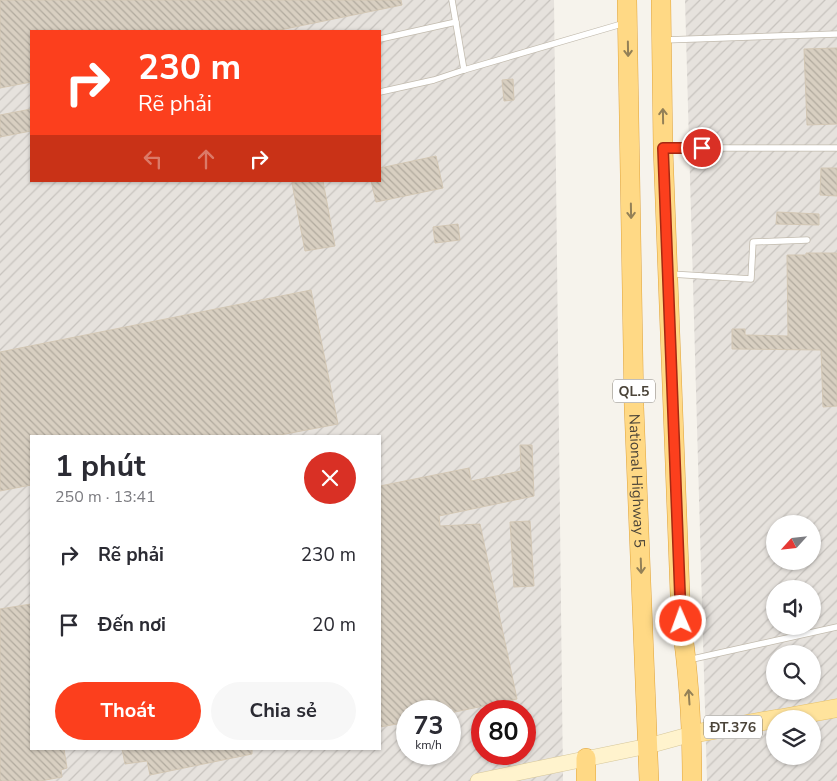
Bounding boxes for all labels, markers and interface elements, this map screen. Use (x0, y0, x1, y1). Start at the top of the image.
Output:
one-way arrow (623, 40, 633, 56)
text: 230 m (138, 44, 241, 91)
icon: right (55, 50, 120, 115)
text: Rẽ phải (138, 89, 212, 119)
one-way arrow (658, 108, 668, 124)
pin (681, 127, 723, 169)
icon: arrive (688, 134, 716, 162)
icon: left (139, 145, 167, 173)
icon: ahead (192, 145, 220, 173)
icon: right (245, 145, 273, 173)
one-way arrow (626, 202, 636, 219)
road number: QL.5 (613, 380, 655, 402)
street label: National Highway 5 (624, 414, 650, 548)
text: 1 phút (55, 446, 146, 487)
button: close (304, 452, 356, 504)
text: 250 m · 13:41 (55, 486, 156, 508)
north arrow (766, 515, 821, 570)
map controls (766, 515, 821, 765)
icon: right (55, 541, 83, 569)
text: Rẽ phải (98, 542, 164, 568)
text: 230 m (301, 542, 356, 568)
one-way arrow (636, 558, 645, 574)
button: sound (766, 580, 821, 635)
position arrow (654, 594, 706, 646)
icon: arrive (55, 611, 83, 639)
text: Đến nơi (98, 612, 166, 638)
text: 20 m (312, 612, 356, 638)
button: search (766, 645, 821, 700)
button: Thoát (55, 682, 201, 740)
button: Chia sẻ (211, 682, 356, 740)
one-way arrow (685, 690, 694, 706)
speed limit sign: 80 (471, 700, 536, 765)
text: 73 (413, 709, 444, 743)
button: layers (766, 710, 821, 765)
road number: ĐT.376 (704, 716, 762, 739)
text: km/h (415, 737, 442, 753)

